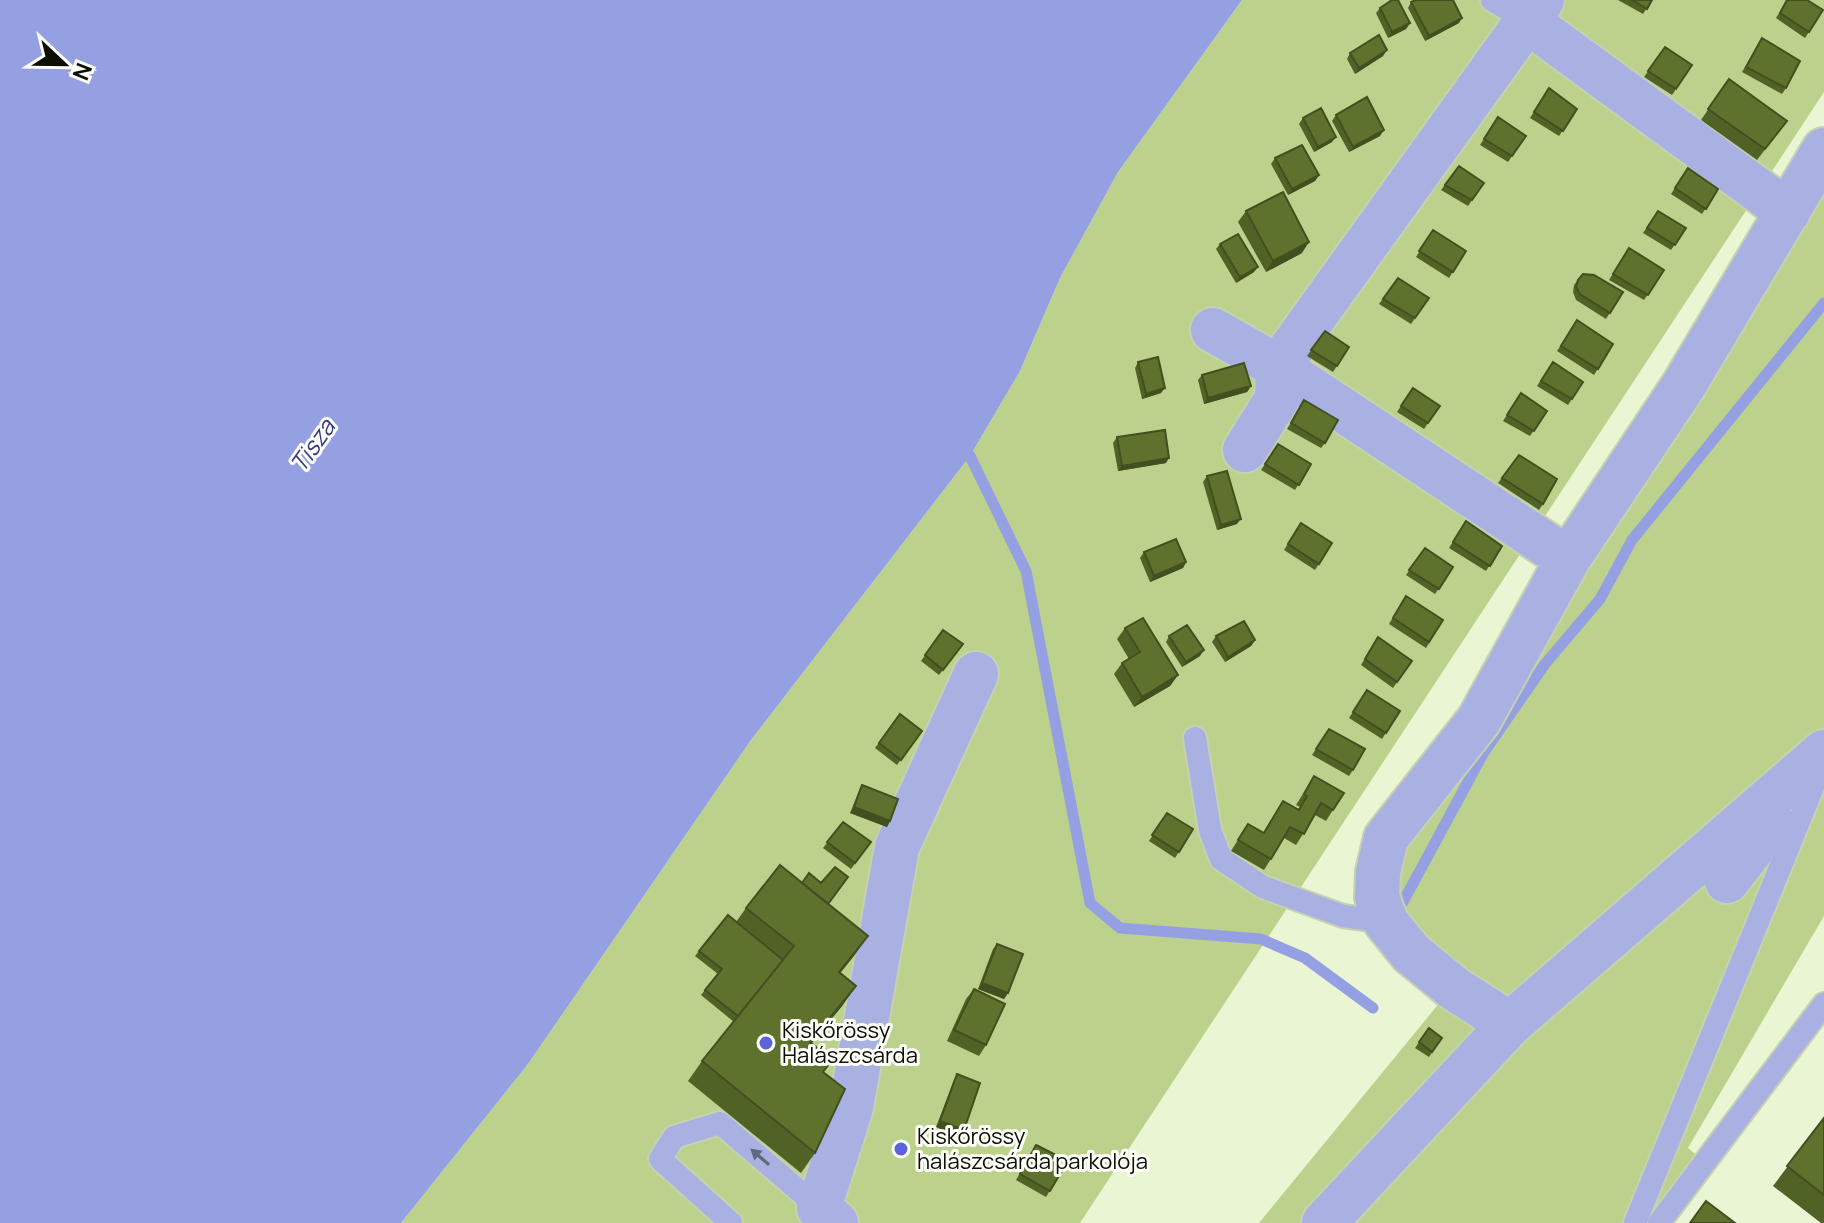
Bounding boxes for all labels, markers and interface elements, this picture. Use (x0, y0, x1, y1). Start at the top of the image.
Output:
north arrow (24, 24, 104, 104)
text: N (66, 59, 99, 84)
water label: Tisza (282, 411, 343, 478)
place label: Kiskőrössy Halászcsárda (782, 1015, 918, 1070)
marker: Kiskőrössy Halászcsárda (757, 1034, 775, 1052)
place label: Kiskőrössy halászcsárda parkolója (917, 1121, 1148, 1176)
marker: Kiskőrössy halászcsárda parkolója (892, 1140, 910, 1158)
one-way arrow (751, 1149, 771, 1166)

